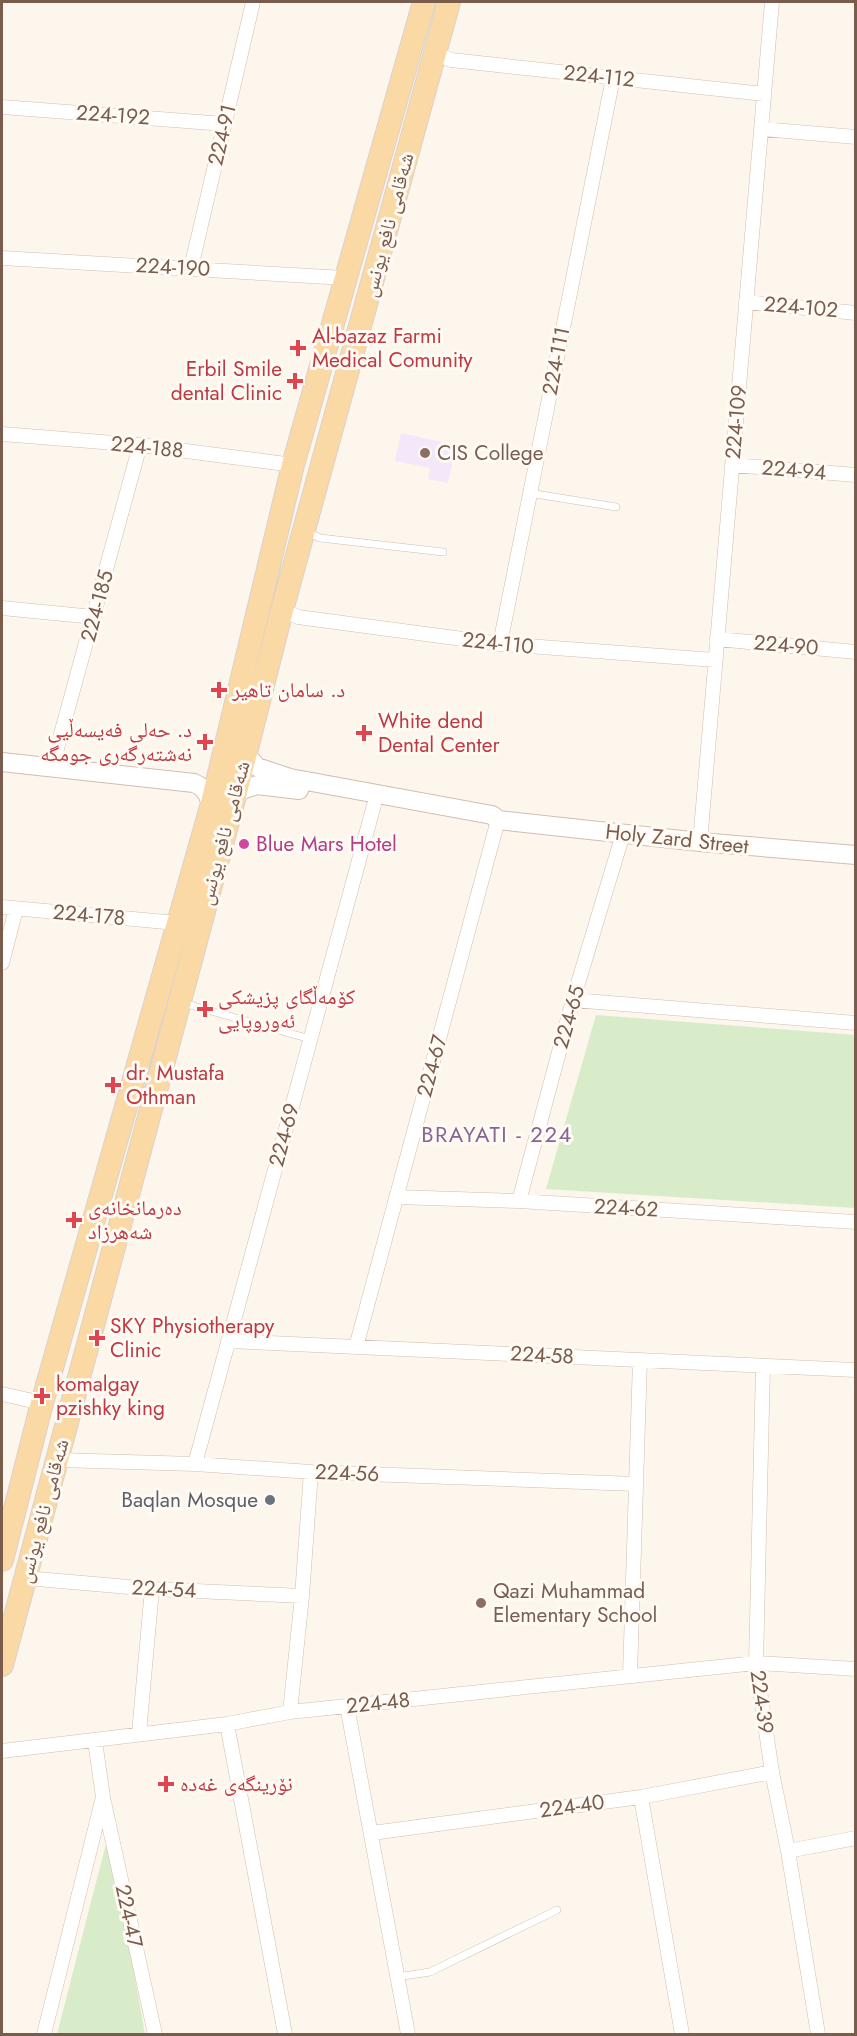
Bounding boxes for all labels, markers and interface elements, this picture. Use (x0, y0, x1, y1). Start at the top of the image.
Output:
street label: 224-112 (562, 57, 636, 95)
street label: 224-192 (75, 97, 151, 133)
street label: 224-91 (200, 101, 244, 169)
street label: شەقامی نافع یونس (354, 150, 422, 300)
street label: 224-190 (135, 250, 211, 284)
street label: 224-102 (763, 289, 839, 325)
place label: Al-bazaz Farmi Medical Comunity (312, 321, 473, 375)
street label: 224-111 (535, 324, 577, 398)
marker: Al-bazaz Farmi Medical Comunity (289, 339, 307, 357)
place label: Erbil Smile dental Clinic (171, 354, 282, 408)
marker: Erbil Smile dental Clinic (286, 372, 304, 390)
street label: 224-109 (718, 383, 754, 461)
street label: 224-188 (109, 428, 185, 466)
place label: CIS College (437, 438, 544, 468)
marker: CIS College (418, 446, 432, 460)
street label: 224-94 (760, 452, 828, 488)
street label: 224-185 (73, 567, 121, 645)
street label: 224-110 (461, 624, 535, 662)
street label: 224-90 (752, 627, 820, 663)
place label: د. سامان تاهیر (231, 675, 345, 705)
marker: د. سامان تاهیر (210, 681, 228, 699)
place label: White dend Dental Center (378, 706, 500, 760)
place label: د. حەلی فەیسەڵیی نەشتەرگەری جومگە (40, 715, 192, 769)
marker: White dend Dental Center (355, 724, 373, 742)
marker: د. حەلی فەیسەڵیی نەشتەرگەری جومگە (196, 733, 214, 751)
street label: شەقامی نافع یونس (190, 758, 258, 908)
street label: Holy Zard Street (604, 817, 750, 861)
place label: Blue Mars Hotel (256, 829, 397, 859)
marker: Blue Mars Hotel (237, 837, 251, 851)
street label: 224-178 (52, 897, 126, 933)
place label: کۆمەڵگای پزیشکی ئەوروپایی (218, 982, 355, 1036)
street label: 224-65 (546, 982, 592, 1052)
marker: کۆمەڵگای پزیشکی ئەوروپایی (196, 1000, 214, 1018)
street label: 224-67 (409, 1031, 455, 1101)
place label: dr. Mustafa Othman (126, 1058, 224, 1112)
marker: dr. Mustafa Othman (104, 1076, 122, 1094)
street label: 224-69 (261, 1100, 307, 1170)
district label: BRAYATI - 224 (421, 1118, 573, 1150)
street label: 224-62 (593, 1191, 659, 1225)
place label: دەرمانخانەی شەهرزاد (88, 1193, 182, 1247)
marker: دەرمانخانەی شەهرزاد (65, 1211, 83, 1229)
place label: SKY Physiotherapy Clinic (110, 1311, 275, 1365)
marker: SKY Physiotherapy Clinic (88, 1329, 106, 1347)
street label: 224-58 (509, 1338, 575, 1372)
place label: komalgay pzishky king (56, 1369, 165, 1423)
marker: komalgay pzishky king (33, 1387, 51, 1405)
street label: شەقامی نافع یونس (9, 1436, 77, 1586)
street label: 224-56 (314, 1457, 380, 1489)
place label: Baqlan Mosque (121, 1485, 258, 1515)
marker: Baqlan Mosque (263, 1493, 277, 1507)
street label: 224-54 (131, 1572, 197, 1606)
place label: Qazi Muhammad Elementary School (493, 1576, 657, 1630)
marker: Qazi Muhammad Elementary School (474, 1596, 488, 1610)
street label: 224-39 (743, 1668, 781, 1736)
street label: 224-48 (344, 1685, 412, 1721)
place label: نۆرینگەی غەدە (180, 1769, 293, 1799)
marker: نۆرینگەی غەدە (157, 1775, 175, 1793)
street label: 224-40 (538, 1787, 606, 1825)
street label: 224-47 (108, 1882, 150, 1950)

